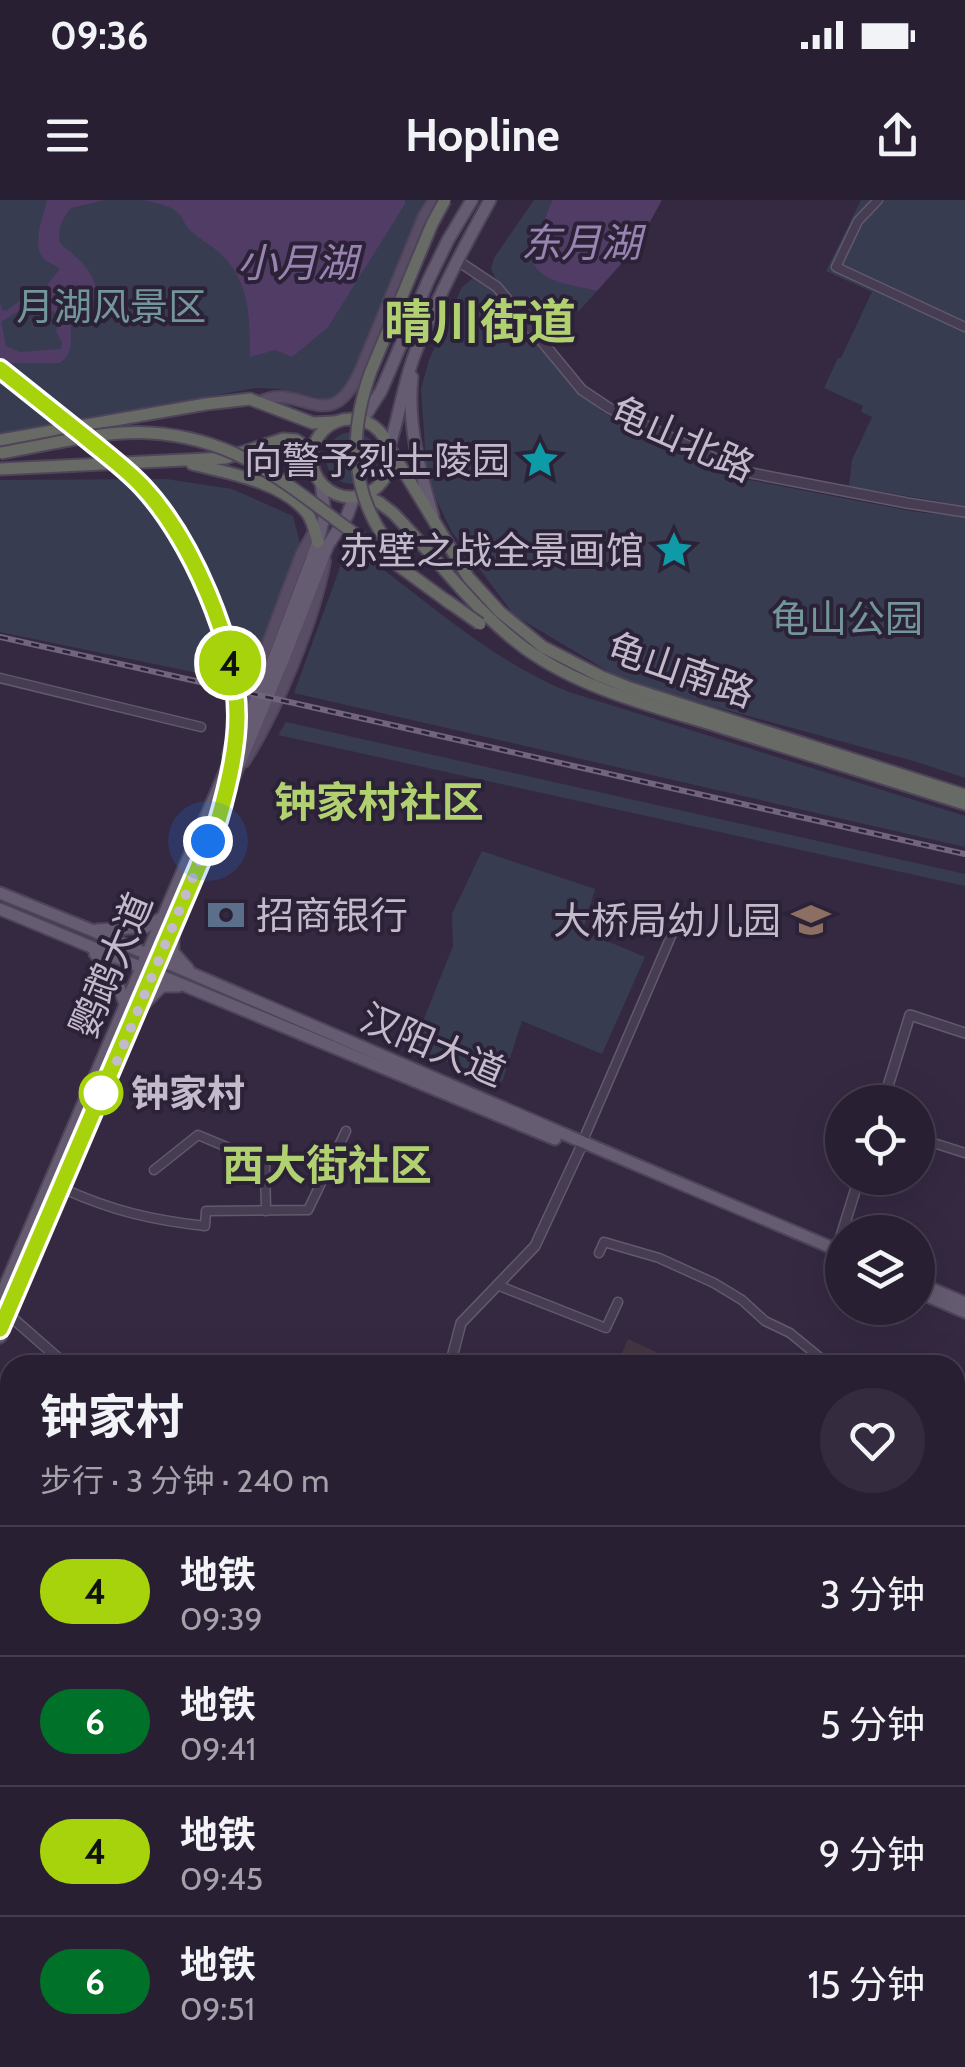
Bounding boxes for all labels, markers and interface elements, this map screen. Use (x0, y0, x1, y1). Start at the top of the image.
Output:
text: 09:36 (50, 12, 148, 59)
icon: menu (40, 108, 95, 163)
text: Hopline (405, 108, 560, 162)
icon: share (870, 108, 925, 163)
water label: 东月湖 (521, 218, 647, 267)
water label: 小月湖 (237, 238, 363, 287)
park label: 月湖风景区 (16, 283, 206, 330)
district label: 晴川街道 (384, 293, 576, 351)
street label: 龟山北路 (604, 387, 762, 491)
place label: 向警予烈士陵园 (244, 437, 510, 484)
place icon: 向警予烈士陵园 (519, 439, 561, 481)
place label: 赤壁之战全景画馆 (340, 527, 644, 574)
place icon: 赤壁之战全景画馆 (653, 529, 695, 571)
park label: 龟山公园 (771, 595, 923, 642)
street label: 龟山南路 (601, 623, 761, 717)
line badge: 4 (198, 630, 262, 696)
text: 4 (219, 642, 241, 685)
district label: 钟家村社区 (274, 776, 484, 828)
your location (183, 816, 233, 866)
street label: 鹦鹉大道 (60, 886, 162, 1044)
place label: 招商银行 (256, 892, 408, 939)
bank icon: 招商银行 (205, 894, 247, 936)
place label: 大桥局幼儿园 (553, 897, 781, 944)
school or university icon: 大桥局幼儿园 (790, 899, 832, 941)
street label: 汉阳大道 (354, 994, 512, 1096)
place label: 钟家村 (131, 1070, 245, 1117)
marker: 钟家村 (80, 1072, 122, 1114)
map controls (825, 1085, 935, 1325)
button: locate (825, 1085, 935, 1195)
district label: 西大街社区 (222, 1139, 432, 1191)
button: layers (825, 1215, 935, 1325)
text: 钟家村 (40, 1388, 184, 1446)
button: heart (820, 1388, 925, 1493)
text: 步行 · 3 分钟 · 240 m (40, 1461, 329, 1500)
text: 地铁 (180, 1551, 256, 1598)
text: 4 (84, 1570, 106, 1613)
text: 3 分钟 (820, 1571, 925, 1618)
text: 09:39 (180, 1599, 263, 1638)
text: 地铁 (180, 1681, 256, 1728)
text: 6 (85, 1700, 105, 1743)
text: 5 分钟 (820, 1701, 925, 1748)
text: 09:41 (180, 1729, 256, 1768)
text: 地铁 (180, 1811, 256, 1858)
text: 4 (84, 1830, 106, 1873)
text: 9 分钟 (819, 1831, 925, 1878)
text: 09:45 (180, 1859, 263, 1898)
text: 地铁 (180, 1941, 256, 1988)
text: 6 (85, 1960, 105, 2003)
text: 15 分钟 (808, 1961, 925, 2008)
text: 09:51 (180, 1989, 255, 2028)

